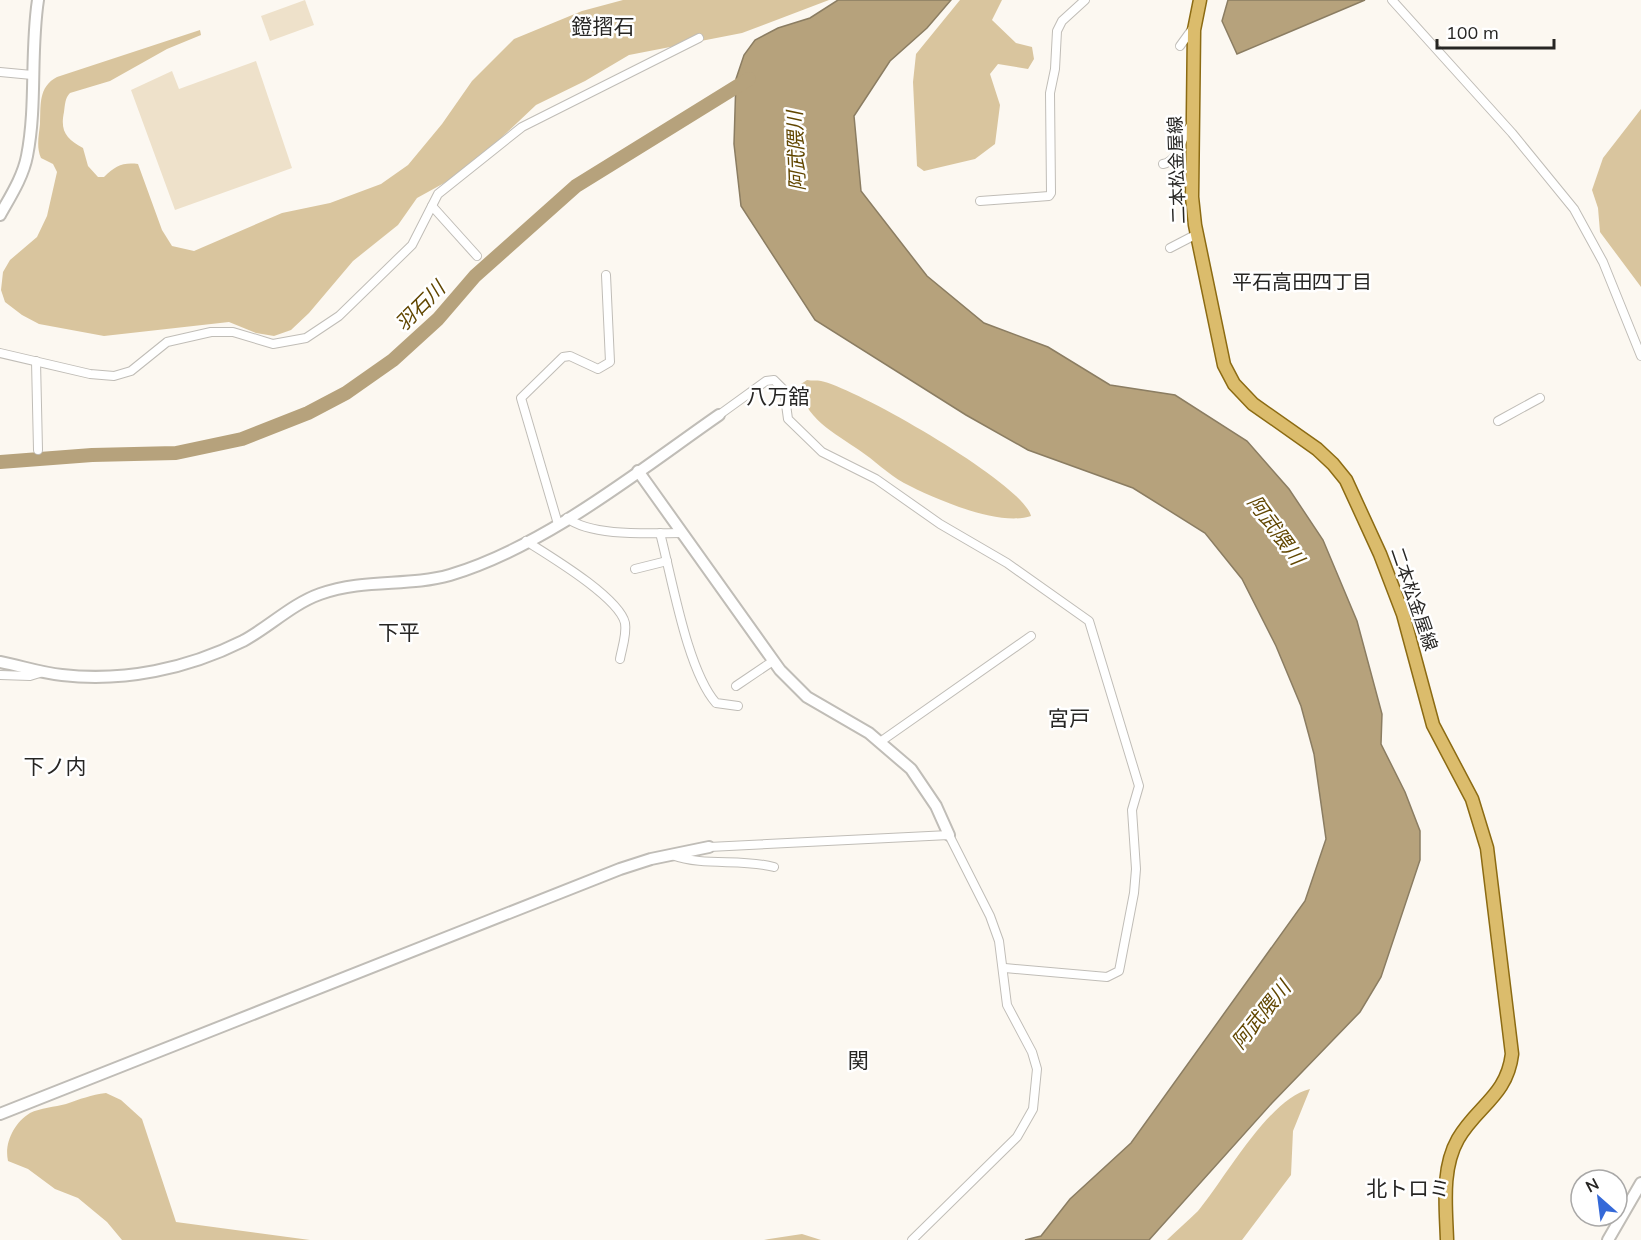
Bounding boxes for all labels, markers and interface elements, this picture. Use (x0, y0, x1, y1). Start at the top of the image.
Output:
scale bar (1437, 12, 1554, 50)
district label: 鐙摺石 (572, 13, 635, 39)
text: 100 m (1446, 21, 1499, 44)
water label: 阿武隈川 (782, 109, 809, 191)
street label: 二本松金屋線 (1163, 116, 1190, 224)
district label: 平石高田四丁目 (1232, 269, 1372, 294)
water label: 羽石川 (390, 274, 451, 336)
district label: 八万舘 (747, 383, 810, 409)
water label: 阿武隈川 (1243, 490, 1311, 571)
street label: 二本松金屋線 (1386, 544, 1443, 654)
district label: 下平 (378, 619, 420, 645)
district label: 宮戸 (1048, 705, 1090, 731)
district label: 下ノ内 (24, 753, 87, 779)
water label: 阿武隈川 (1226, 974, 1297, 1054)
district label: 関 (848, 1047, 869, 1073)
north arrow (1569, 1168, 1629, 1228)
text: N (1582, 1173, 1602, 1196)
district label: 北トロミ (1366, 1175, 1450, 1201)

